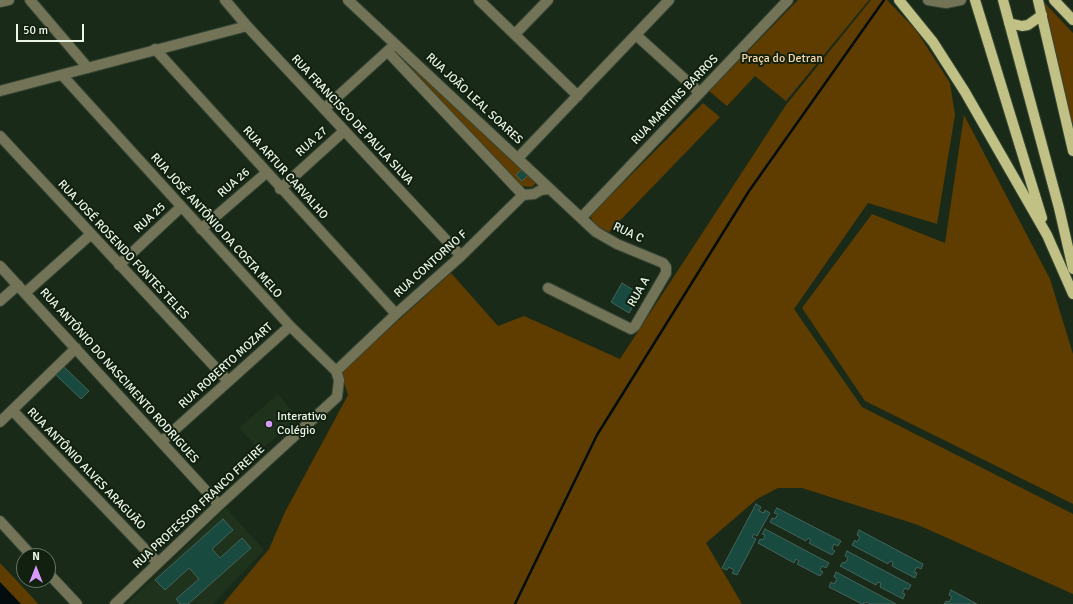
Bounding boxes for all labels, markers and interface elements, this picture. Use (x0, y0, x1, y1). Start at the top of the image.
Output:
scale bar (18, 16, 86, 42)
text: 50 m (23, 23, 48, 38)
street label: RUA JOÃO LEAL SOARES (423, 50, 525, 148)
street label: RUA FRANCISCO DE PAULA SILVA (288, 52, 416, 188)
street label: RUA MARTINS BARROS (628, 52, 722, 148)
park label: Praça do Detran (741, 52, 823, 66)
street label: RUA ARTUR CARVALHO (239, 123, 331, 223)
street label: RUA 27 (293, 124, 331, 160)
street label: RUA JOSÉ ANTÔNIO DA COSTA MELO (147, 151, 285, 301)
street label: RUA 26 (215, 165, 253, 201)
street label: RUA JOSÉ ROSENDO FONTES TELES (54, 177, 192, 323)
street label: RUA 25 (131, 200, 169, 236)
street label: RUA C (610, 220, 646, 246)
street label: RUA CONTORNO F (391, 227, 471, 301)
street label: RUA A (625, 274, 653, 310)
street label: RUA ANTÔNIO DO NASCIMENTO RODRIGUES (37, 286, 201, 466)
street label: RUA ROBERTO MOZART (176, 320, 276, 412)
street label: RUA ANTÔNIO ALVES ARAGUÃO (24, 405, 148, 533)
place label: Interativo Colégio (277, 410, 326, 438)
marker: Interativo Colégio (264, 419, 274, 429)
street label: RUA PROFESSOR FRANCO FREIRE (130, 442, 268, 572)
north arrow (16, 548, 56, 588)
text: N (32, 550, 40, 563)

